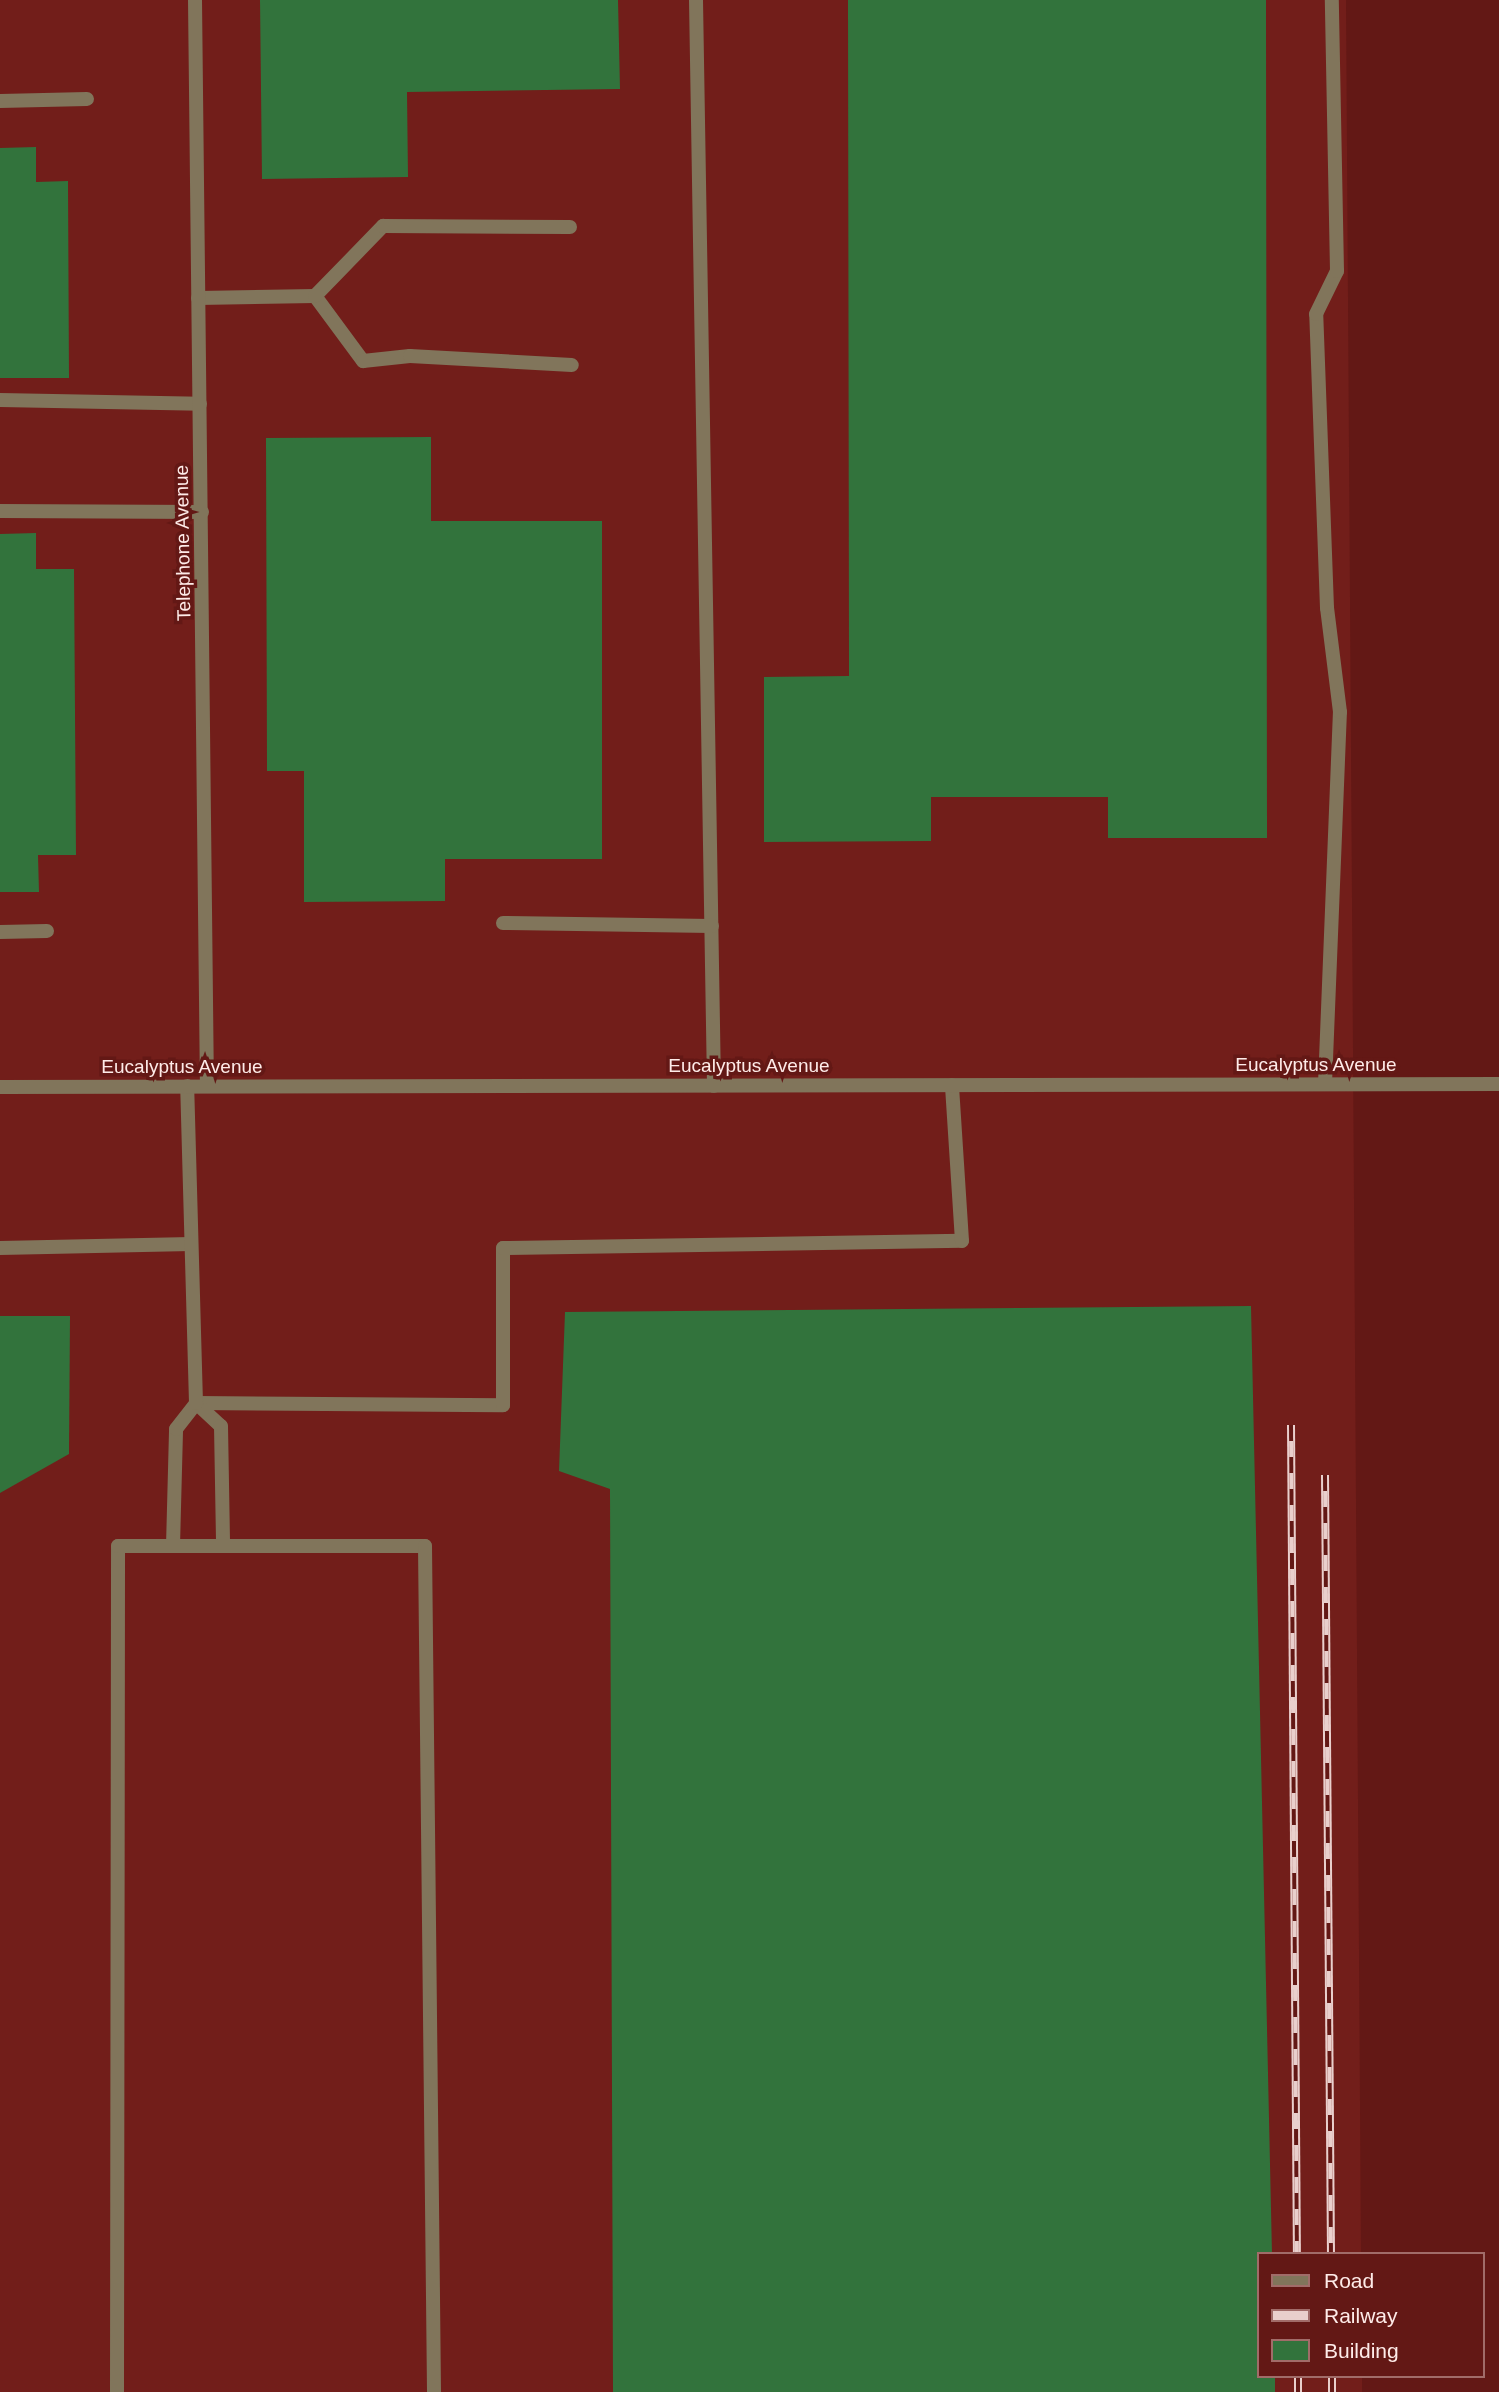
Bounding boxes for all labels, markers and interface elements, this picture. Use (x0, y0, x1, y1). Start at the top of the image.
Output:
street label: Telephone Avenue (170, 464, 196, 622)
street label: Eucalyptus Avenue (1235, 1054, 1397, 1076)
street label: Eucalyptus Avenue (668, 1055, 830, 1077)
street label: Eucalyptus Avenue (101, 1056, 263, 1078)
legend (1258, 2252, 1485, 2378)
text: Road (1324, 2269, 1374, 2292)
text: Railway (1324, 2304, 1398, 2327)
text: Building (1324, 2339, 1399, 2362)

